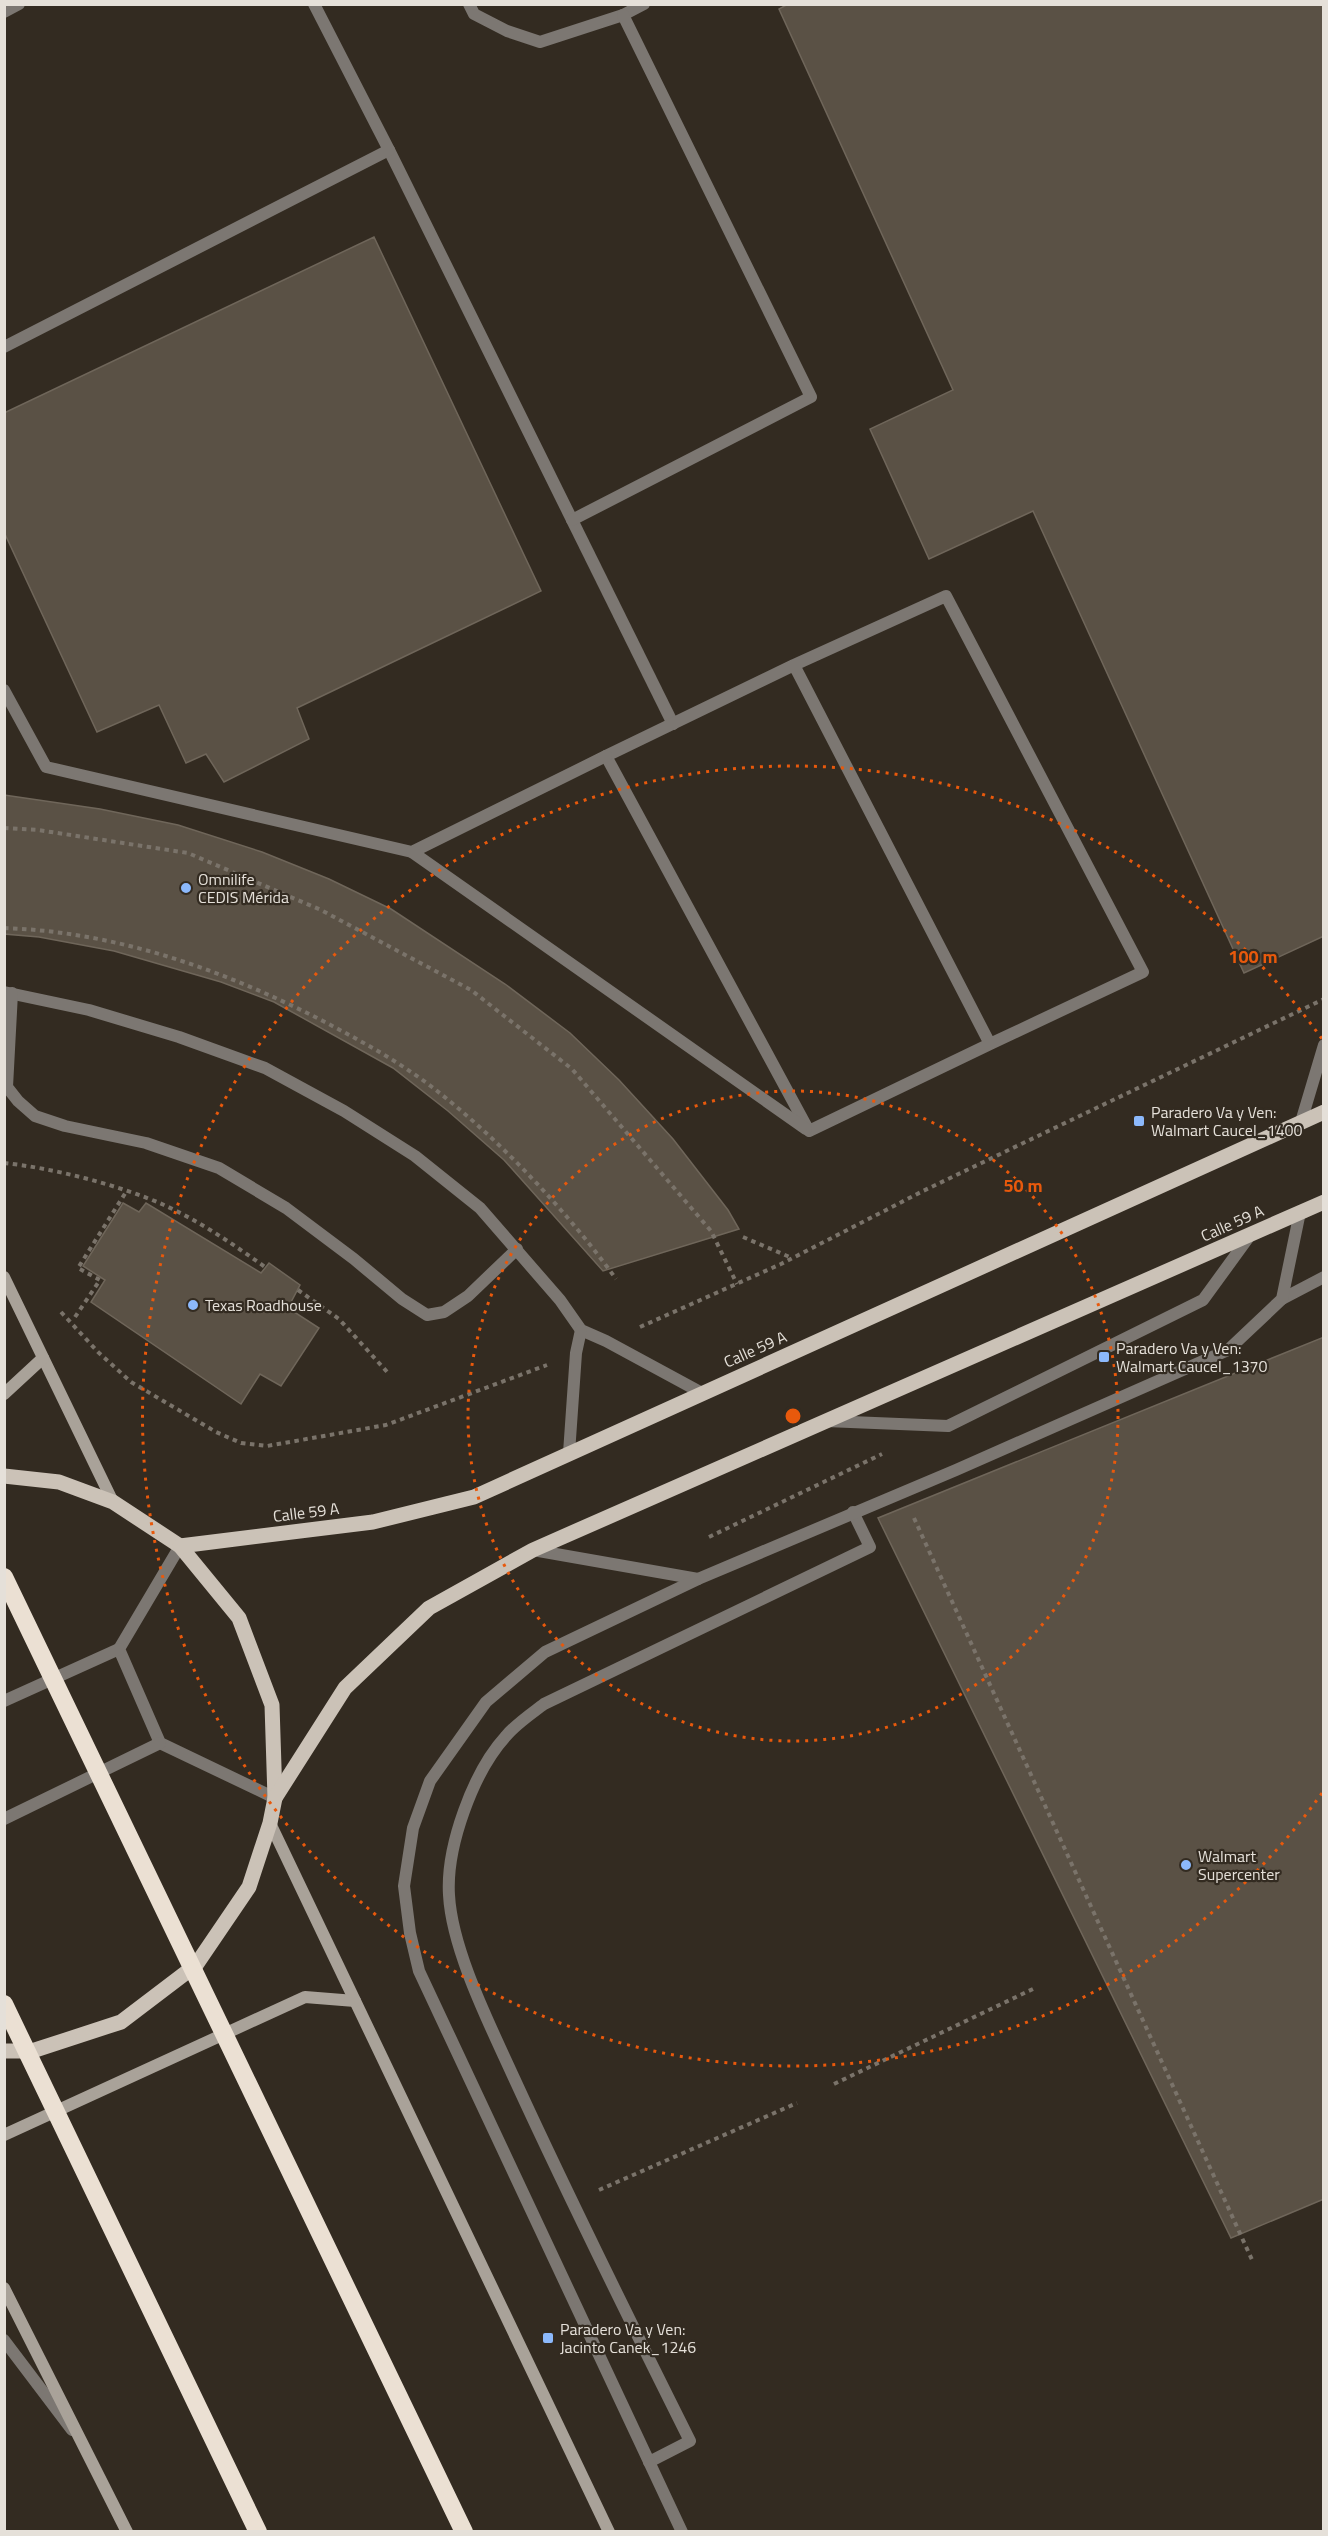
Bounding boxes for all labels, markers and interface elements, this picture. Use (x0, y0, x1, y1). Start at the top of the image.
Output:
place label: Omnilife CEDIS Mérida (198, 867, 289, 909)
marker: Omnilife CEDIS Mérida (179, 881, 193, 895)
text: 100 m (1228, 943, 1278, 970)
place label: Paradero Va y Ven: Walmart Caucel_1400 (1151, 1100, 1303, 1142)
marker: Paradero Va y Ven: Walmart Caucel_1400 (1132, 1114, 1146, 1128)
text: 50 m (1003, 1172, 1043, 1199)
street label: Calle 59 A (1197, 1198, 1268, 1248)
place label: Texas Roadhouse (205, 1293, 322, 1317)
marker: Texas Roadhouse (186, 1298, 200, 1312)
street label: Calle 59 A (720, 1324, 791, 1374)
place label: Paradero Va y Ven: Walmart Caucel_1370 (1116, 1336, 1268, 1378)
marker: Paradero Va y Ven: Walmart Caucel_1370 (1097, 1350, 1111, 1364)
centre of rings (783, 1406, 803, 1426)
street label: Calle 59 A (271, 1496, 341, 1528)
place label: Walmart Supercenter (1198, 1844, 1280, 1886)
marker: Walmart Supercenter (1179, 1858, 1193, 1872)
place label: Paradero Va y Ven: Jacinto Canek_1246 (560, 2317, 696, 2359)
marker: Paradero Va y Ven: Jacinto Canek_1246 (541, 2331, 555, 2345)

